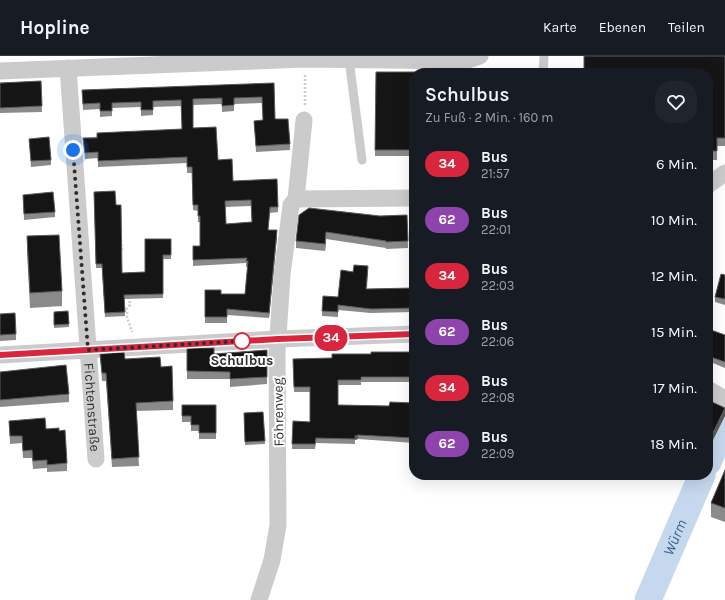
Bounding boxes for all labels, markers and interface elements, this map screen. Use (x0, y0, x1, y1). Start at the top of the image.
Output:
text: Hopline (20, 17, 90, 39)
text: Karte (543, 19, 577, 36)
text: Ebenen (599, 19, 646, 36)
text: Teilen (668, 19, 705, 36)
button: heart (655, 81, 697, 123)
text: Schulbus (425, 84, 509, 106)
text: Zu Fuß · 2 Min. · 160 m (425, 110, 553, 125)
your location (63, 140, 83, 160)
text: Bus (481, 148, 508, 166)
text: 34 (438, 155, 456, 172)
text: 6 Min. (656, 155, 697, 173)
text: 21:57 (481, 166, 509, 181)
text: Bus (481, 204, 508, 222)
text: 62 (439, 211, 455, 228)
text: 10 Min. (651, 211, 697, 229)
text: 22:01 (481, 222, 511, 237)
text: Bus (481, 260, 508, 278)
text: 34 (438, 267, 456, 284)
text: 12 Min. (651, 267, 697, 285)
text: 22:03 (481, 278, 514, 293)
text: Bus (481, 316, 508, 334)
text: 62 (439, 323, 455, 340)
text: 15 Min. (651, 323, 697, 341)
line badge: 34 (313, 325, 349, 351)
text: 34 (322, 329, 340, 346)
marker: Schulbus (233, 332, 251, 350)
text: 22:06 (481, 334, 514, 349)
place label: Schulbus (211, 352, 273, 369)
street label: Fichtenstraße (80, 362, 103, 452)
text: Bus (481, 372, 508, 390)
street label: Föhrenweg (269, 377, 288, 447)
text: 34 (438, 379, 456, 396)
text: 17 Min. (653, 379, 697, 397)
text: 22:08 (481, 390, 515, 405)
text: Bus (481, 428, 508, 446)
text: 62 (439, 435, 455, 452)
text: 18 Min. (650, 435, 697, 453)
text: 22:09 (481, 446, 514, 461)
water label: Würm (659, 517, 691, 558)

